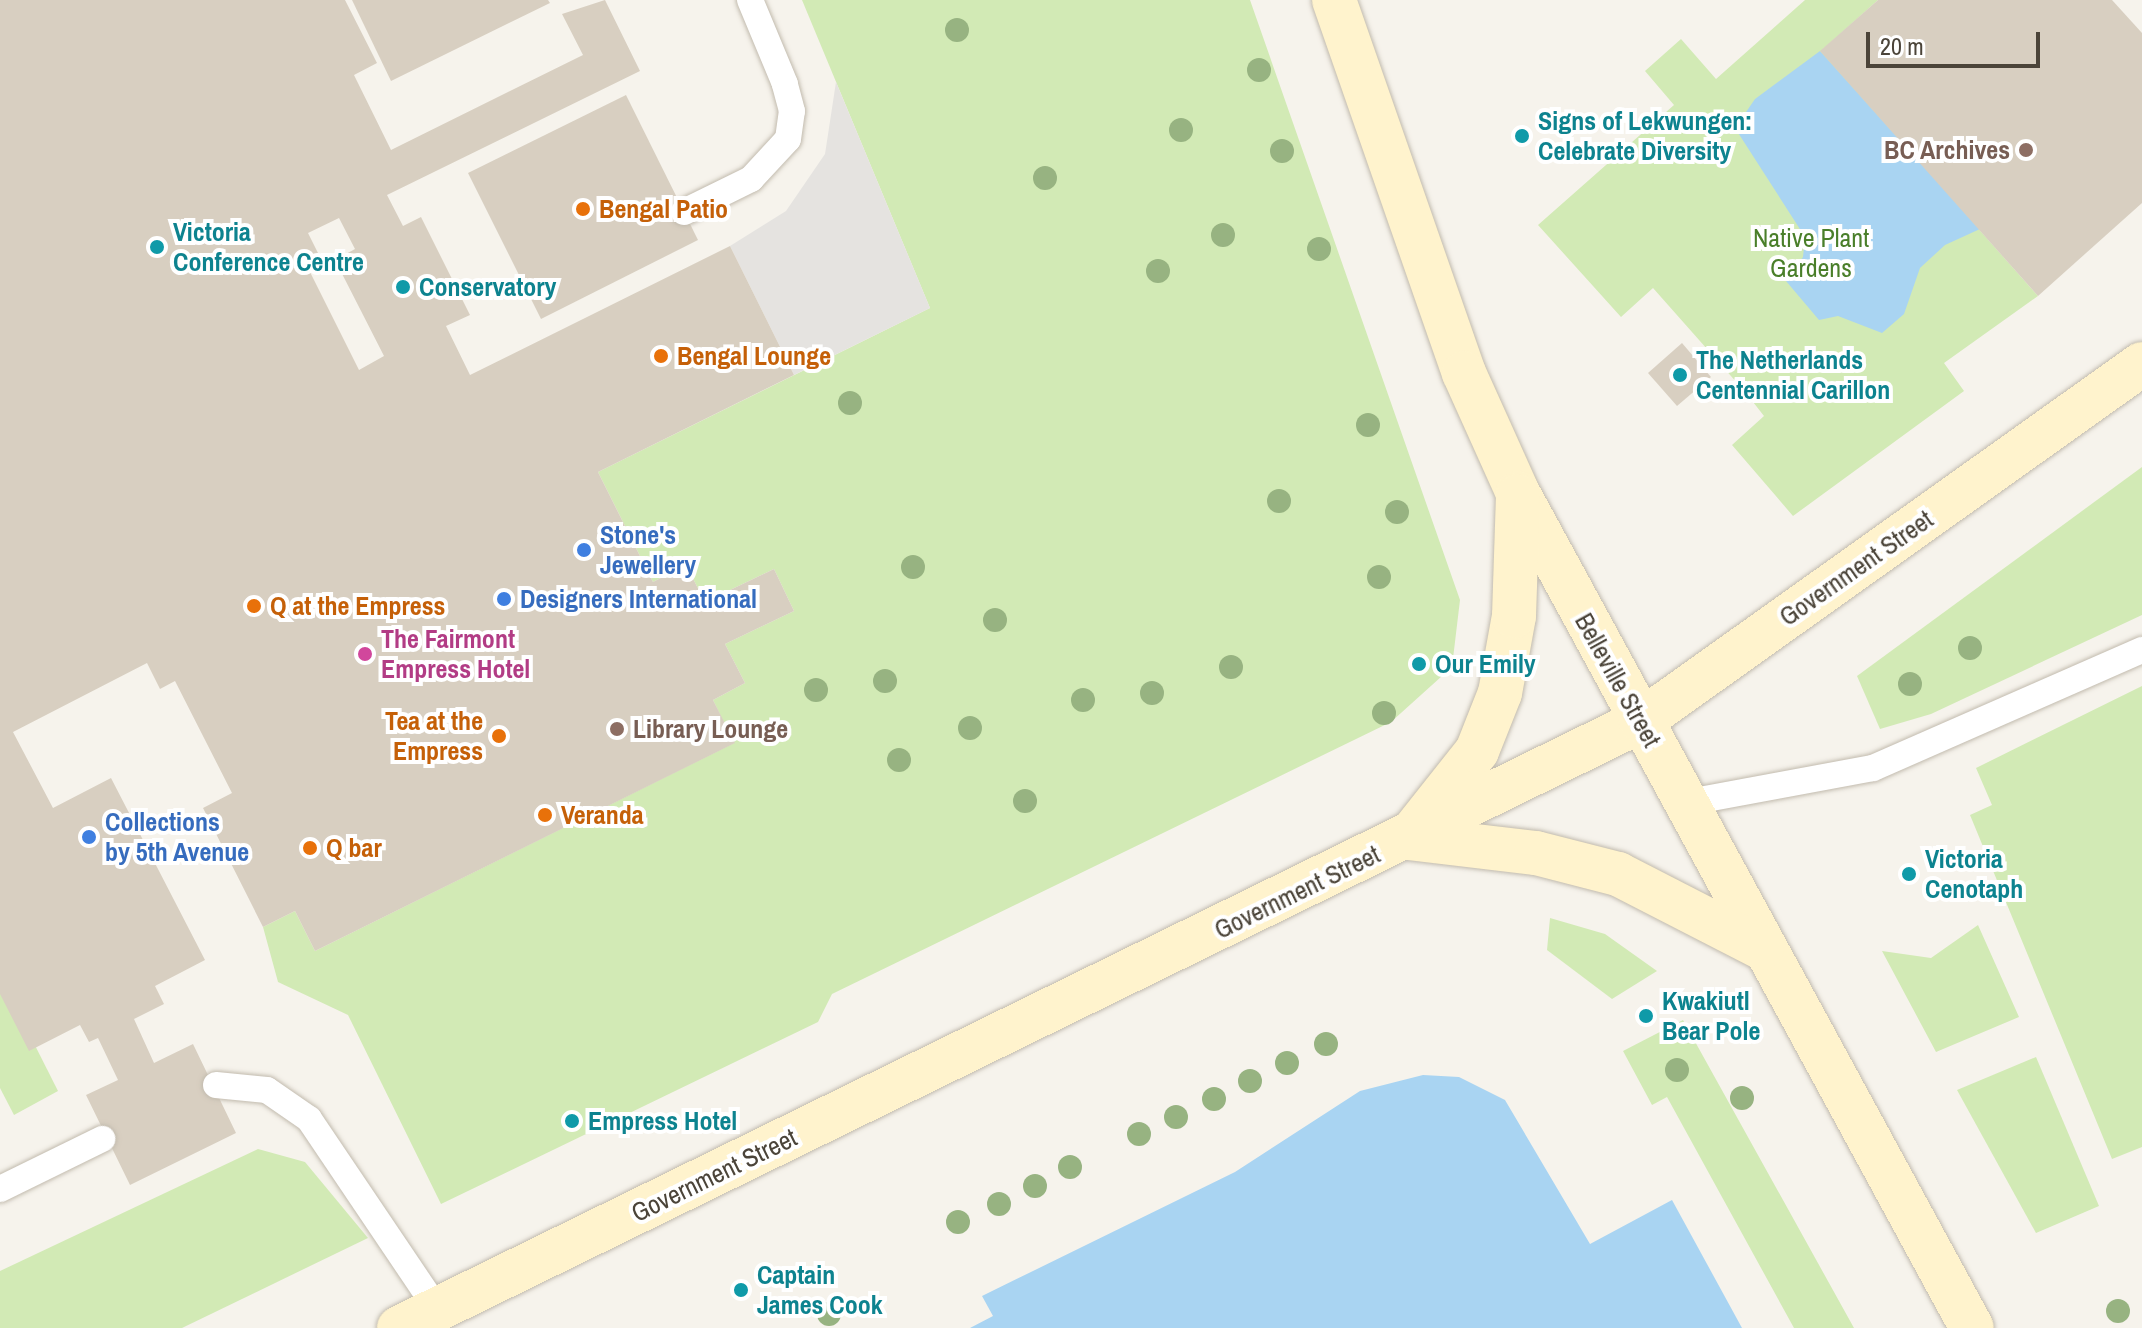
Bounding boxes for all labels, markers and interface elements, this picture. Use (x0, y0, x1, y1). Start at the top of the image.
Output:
scale bar (1870, 16, 2044, 66)
text: 20 m (1880, 30, 1924, 62)
place label: Signs of Lekwungen: Celebrate Diversity (1538, 105, 1752, 166)
marker: Signs of Lekwungen: Celebrate Diversity (1513, 127, 1531, 145)
place label: BC Archives (1883, 134, 2010, 166)
marker: BC Archives (2017, 141, 2035, 159)
place label: Bengal Patio (599, 193, 728, 225)
marker: Bengal Patio (574, 200, 592, 218)
place label: Victoria Conference Centre (173, 216, 364, 278)
park label: Native Plant Gardens (1753, 222, 1869, 284)
marker: Victoria Conference Centre (148, 238, 166, 256)
place label: Conservatory (419, 271, 556, 303)
marker: Conservatory (394, 278, 412, 296)
place label: Bengal Lounge (677, 340, 831, 372)
place label: The Netherlands Centennial Carillon (1696, 344, 1890, 406)
marker: Bengal Lounge (652, 347, 670, 365)
marker: The Netherlands Centennial Carillon (1671, 366, 1689, 384)
street label: Government Street (1773, 504, 1939, 632)
place label: Stone's Jewellery (600, 519, 696, 580)
marker: Stone's Jewellery (575, 541, 593, 559)
place label: Designers International (520, 583, 757, 615)
place label: Q at the Empress (270, 590, 445, 622)
marker: Designers International (495, 590, 513, 608)
marker: Q at the Empress (245, 597, 263, 615)
street label: Belleville Street (1568, 608, 1668, 752)
place label: The Fairmont Empress Hotel (381, 623, 530, 684)
marker: The Fairmont Empress Hotel (356, 645, 374, 663)
place label: Our Emily (1435, 648, 1536, 680)
marker: Our Emily (1410, 655, 1428, 673)
place label: Tea at the Empress (385, 705, 483, 766)
place label: Library Lounge (633, 713, 788, 745)
marker: Library Lounge (608, 720, 626, 738)
marker: Tea at the Empress (490, 727, 508, 745)
place label: Veranda (561, 799, 644, 831)
place label: Collections by 5th Avenue (105, 806, 250, 868)
marker: Veranda (536, 806, 554, 824)
marker: Collections by 5th Avenue (80, 828, 98, 846)
place label: Q bar (326, 832, 382, 864)
street label: Government Street (1209, 838, 1385, 946)
marker: Q bar (301, 839, 319, 857)
place label: Victoria Cenotaph (1925, 843, 2023, 904)
marker: Victoria Cenotaph (1900, 865, 1918, 883)
place label: Kwakiutl Bear Pole (1662, 985, 1760, 1046)
marker: Kwakiutl Bear Pole (1637, 1007, 1655, 1025)
place label: Empress Hotel (588, 1105, 737, 1137)
marker: Empress Hotel (563, 1112, 581, 1130)
street label: Government Street (626, 1121, 802, 1229)
place label: Captain James Cook (757, 1259, 883, 1320)
marker: Captain James Cook (732, 1281, 750, 1299)

